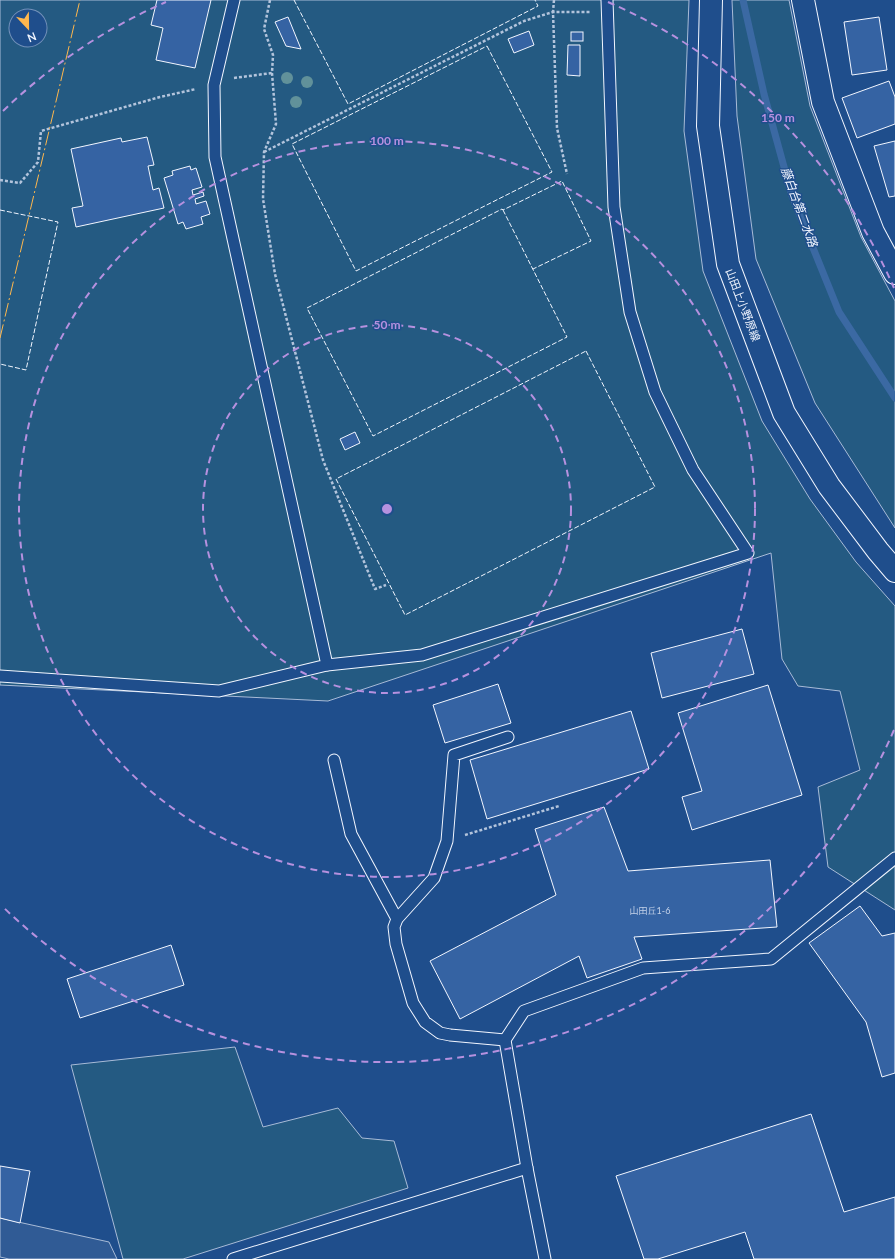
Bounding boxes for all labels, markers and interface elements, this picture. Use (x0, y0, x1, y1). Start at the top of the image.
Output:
north arrow (8, 8, 48, 48)
text: N (26, 30, 38, 45)
text: 150 m (761, 110, 795, 125)
text: 100 m (370, 133, 404, 148)
water label: 藤白台第二水路 (778, 165, 821, 250)
street label: 山田上小野原線 (724, 267, 763, 343)
text: 50 m (374, 317, 400, 332)
centre of rings (380, 502, 394, 516)
house number: 山田丘1-6 (630, 905, 670, 916)

